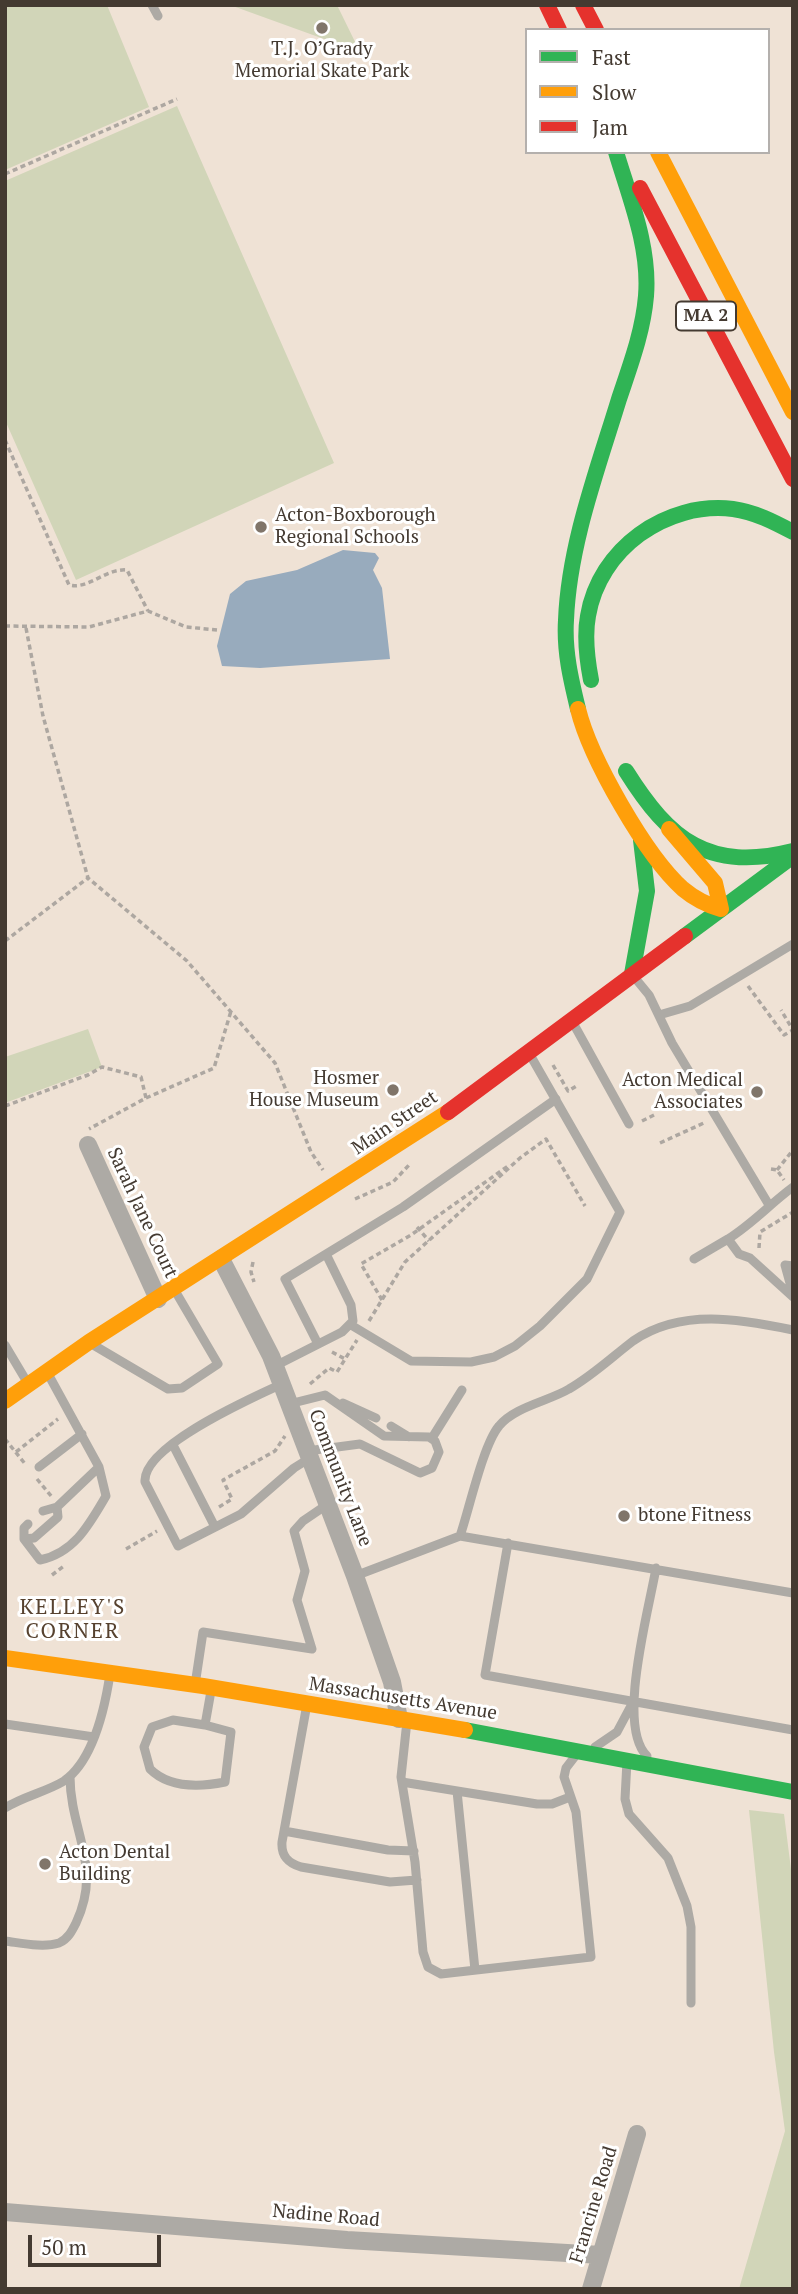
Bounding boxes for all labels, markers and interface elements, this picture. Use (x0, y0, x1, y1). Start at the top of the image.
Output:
marker: T.J. O’Grady Memorial Skate Park (314, 20, 330, 36)
legend (525, 28, 770, 154)
place label: T.J. O’Grady Memorial Skate Park (235, 39, 409, 83)
text: Fast (592, 43, 631, 71)
text: Slow (592, 78, 636, 106)
text: Jam (592, 113, 628, 141)
road number: MA 2 (676, 302, 736, 330)
place label: Acton-Boxborough Regional Schools (275, 505, 436, 549)
marker: Acton-Boxborough Regional Schools (253, 519, 269, 535)
place label: Hosmer House Museum (249, 1068, 379, 1112)
place label: Acton Medical Associates (622, 1070, 743, 1114)
marker: Hosmer House Museum (385, 1082, 401, 1098)
marker: Acton Medical Associates (749, 1084, 765, 1100)
street label: Main Street (348, 1086, 442, 1160)
street label: Sarah Jane Court (102, 1144, 182, 1282)
street label: Community Lane (303, 1406, 377, 1550)
place label: btone Fitness (638, 1505, 752, 1527)
marker: btone Fitness (616, 1508, 632, 1524)
district label: KELLEY'S CORNER (21, 1595, 125, 1645)
street label: Massachusetts Avenue (307, 1673, 499, 1725)
place label: Acton Dental Building (59, 1842, 170, 1886)
marker: Acton Dental Building (37, 1856, 53, 1872)
street label: Francine Road (565, 2144, 623, 2266)
street label: Nadine Road (271, 2200, 381, 2232)
scale bar (32, 2220, 164, 2264)
text: 50 m (41, 2233, 87, 2261)

